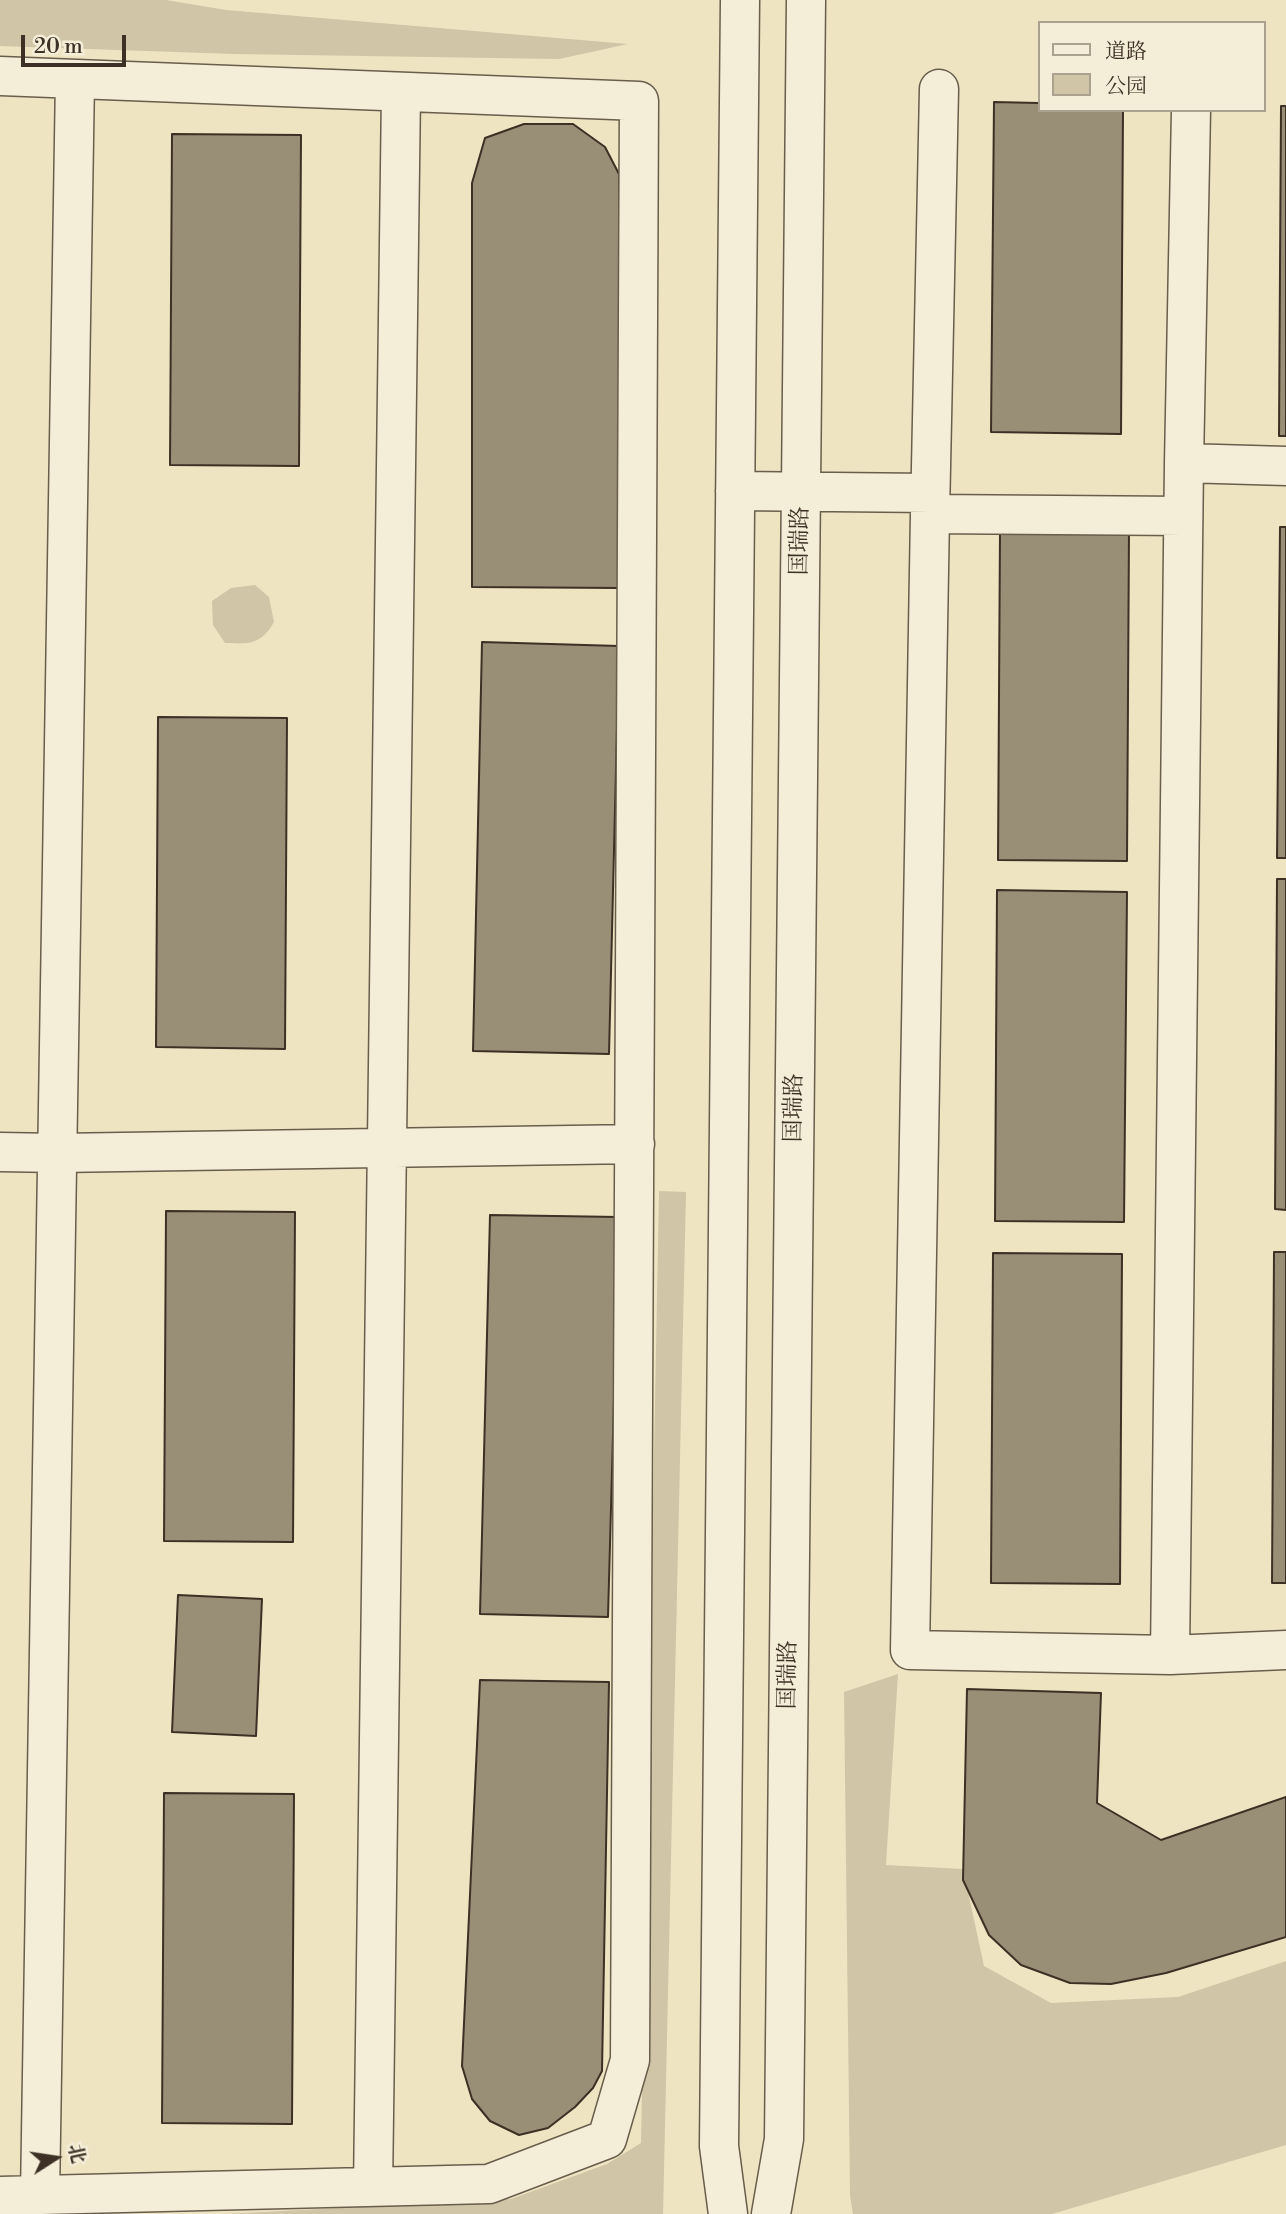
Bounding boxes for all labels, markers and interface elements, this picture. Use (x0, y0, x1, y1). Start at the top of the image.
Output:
scale bar (24, 21, 130, 65)
legend (1038, 21, 1265, 112)
text: 20 m (34, 34, 83, 60)
text: 道路 (1105, 39, 1147, 65)
text: 公园 (1105, 74, 1147, 100)
street label: 国瑞路 (787, 506, 815, 576)
street label: 国瑞路 (781, 1073, 809, 1143)
street label: 国瑞路 (775, 1640, 803, 1710)
north arrow (21, 2123, 91, 2193)
text: 北 (63, 2142, 90, 2165)

